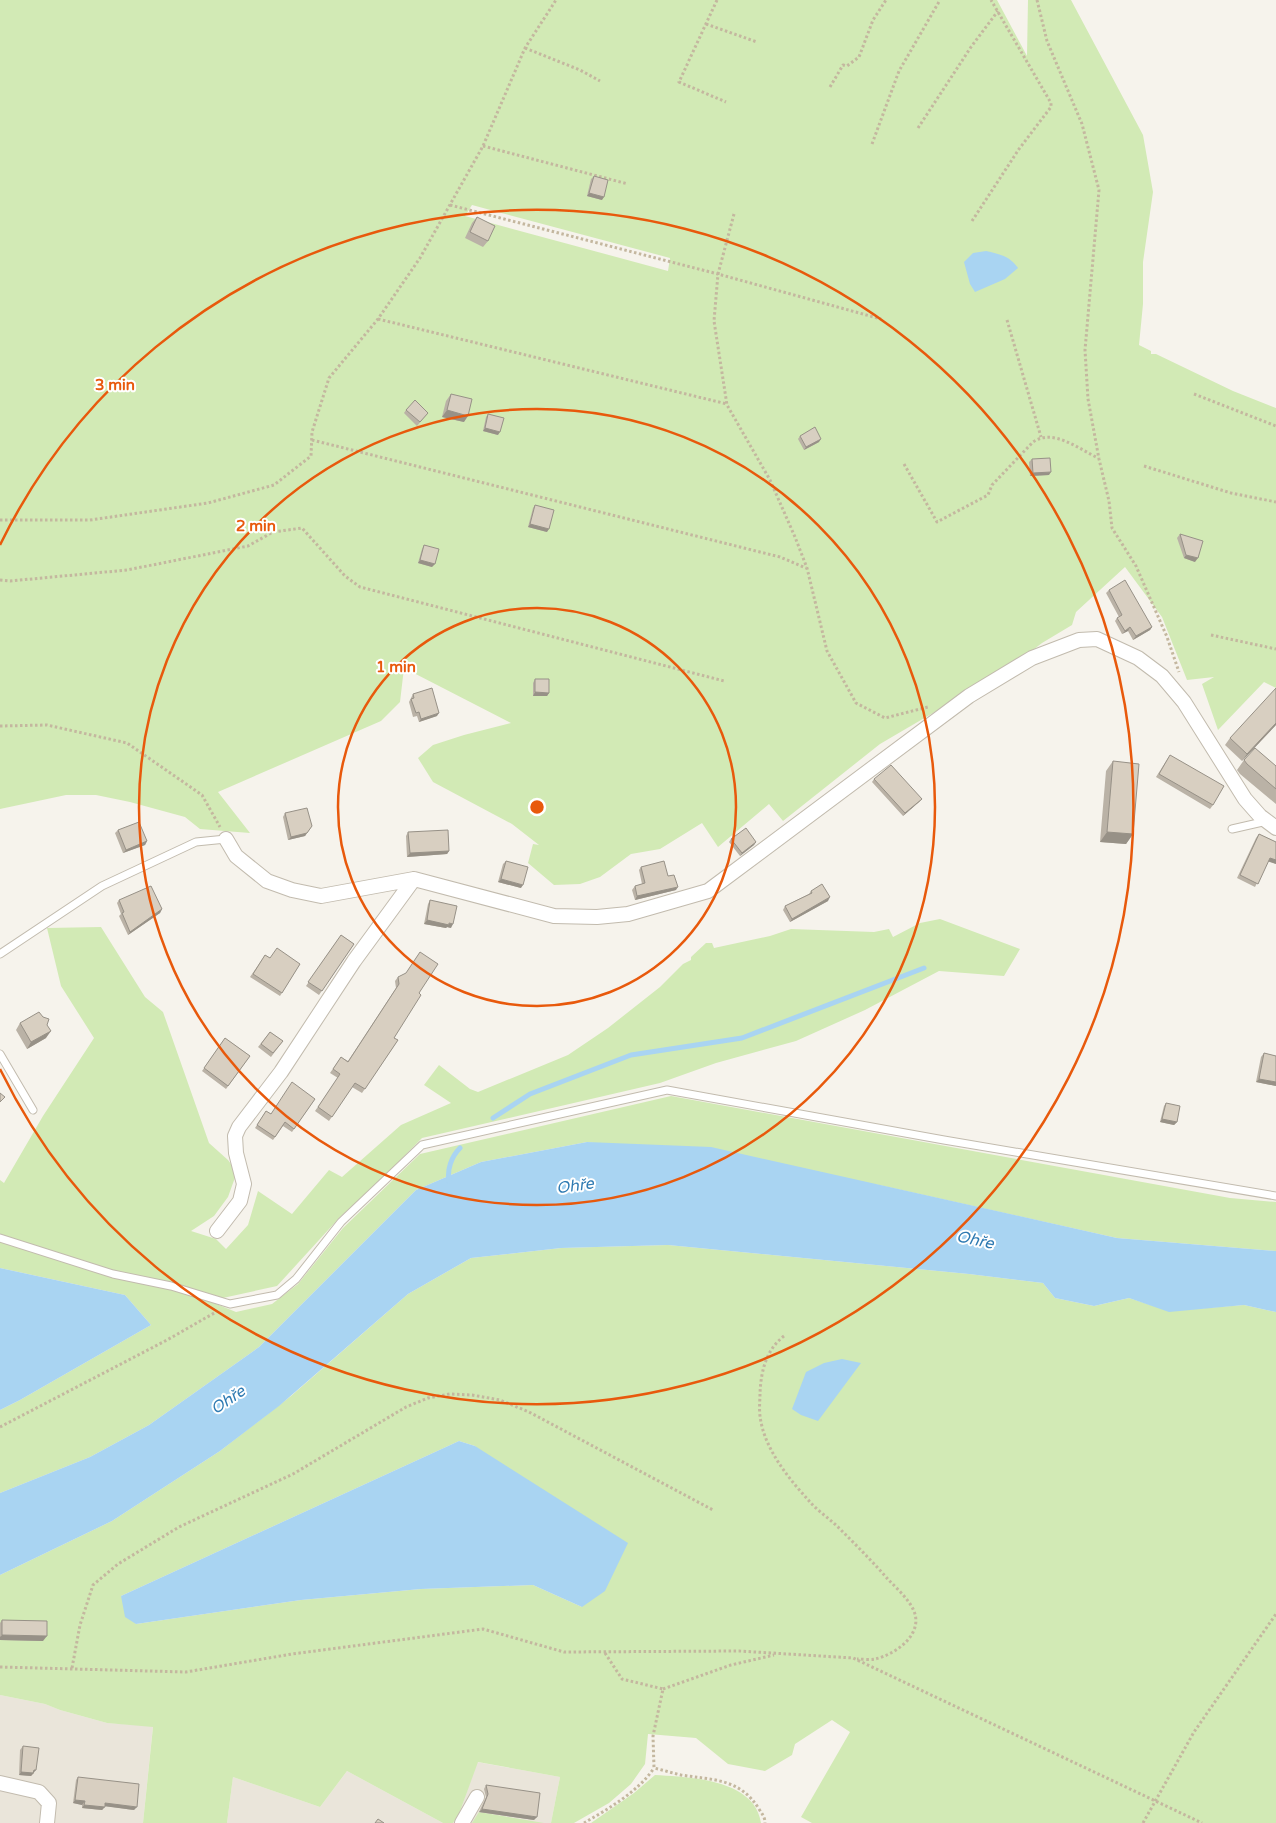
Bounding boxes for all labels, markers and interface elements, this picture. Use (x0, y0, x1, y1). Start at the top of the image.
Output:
text: 3 min (95, 376, 135, 394)
text: 2 min (236, 517, 276, 535)
text: 1 min (376, 658, 416, 676)
centre of rings (528, 798, 546, 816)
water label: Ohře (555, 1173, 596, 1199)
water label: Ohře (955, 1226, 996, 1254)
water label: Ohře (207, 1381, 250, 1419)

